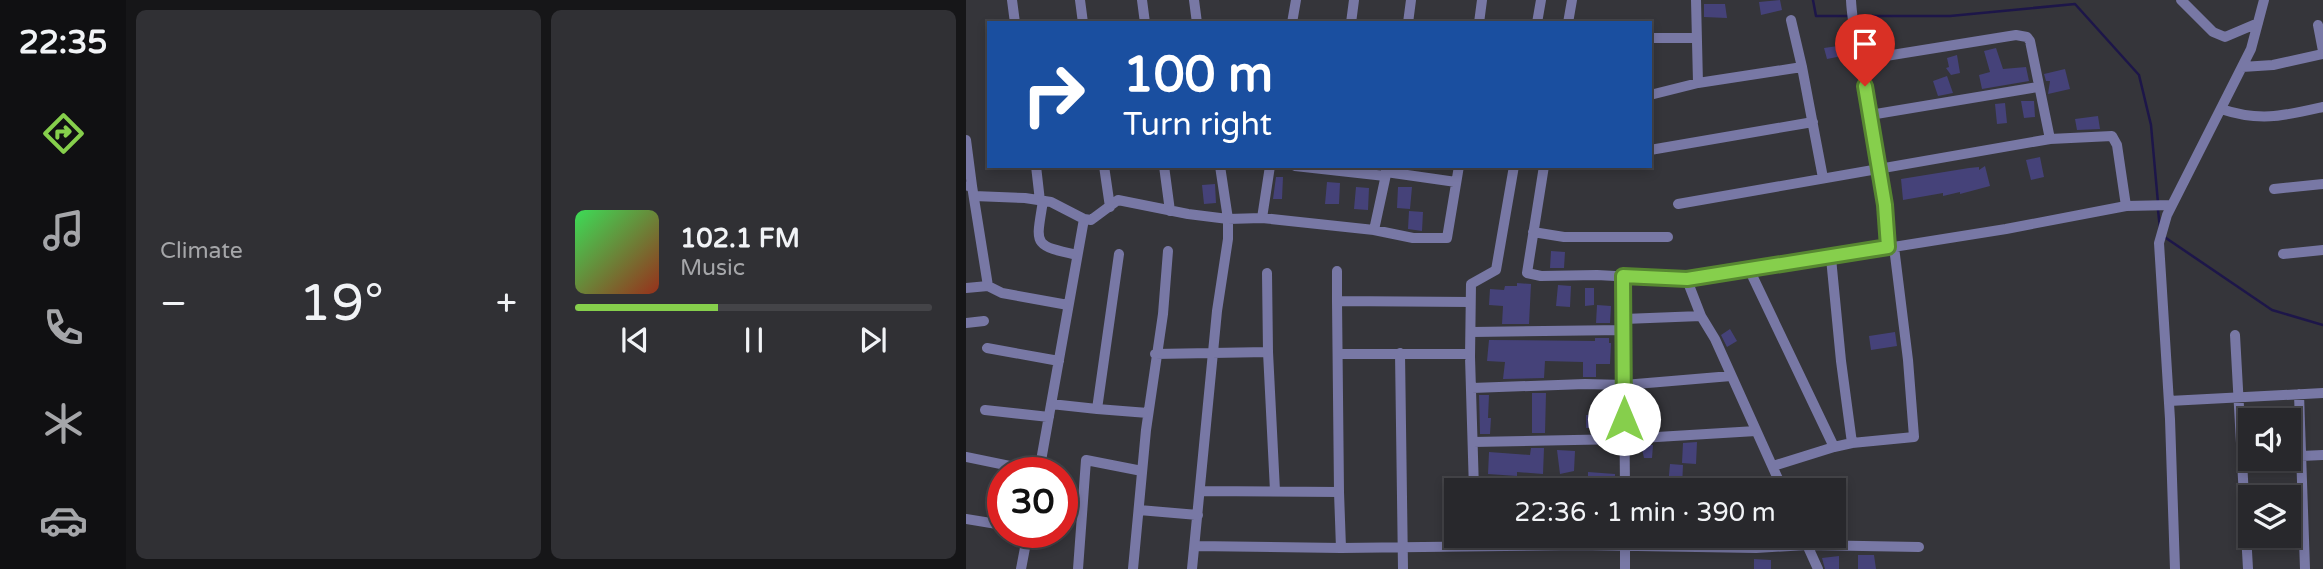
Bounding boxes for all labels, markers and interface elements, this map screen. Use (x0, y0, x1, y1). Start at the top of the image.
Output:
pin (1835, 14, 1895, 86)
text: 22:35 (19, 24, 107, 62)
icon: arrive (1846, 25, 1884, 63)
text: 100 m (1123, 46, 1273, 105)
icon: right (1008, 49, 1099, 140)
text: Turn right (1123, 106, 1272, 144)
icon: directions (39, 109, 88, 158)
icon: music (39, 206, 88, 255)
text: 102.1 FM (680, 223, 800, 254)
text: Climate (160, 237, 243, 265)
text: Music (680, 254, 745, 282)
text: 19° (299, 272, 384, 335)
text: − (160, 281, 187, 327)
text: + (496, 281, 517, 327)
icon: phone (39, 303, 88, 352)
icon: previous (616, 321, 654, 359)
icon: pause (735, 321, 773, 359)
icon: next (854, 321, 892, 359)
position arrow (1587, 382, 1661, 456)
icon: climate (39, 399, 88, 448)
map controls (2238, 408, 2301, 548)
button: sound (2238, 408, 2301, 471)
speed limit sign: 30 (987, 457, 1078, 548)
button: layers (2238, 485, 2301, 548)
icon: car (39, 496, 88, 545)
text: 22:36 · 1 min · 390 m (1514, 497, 1776, 528)

